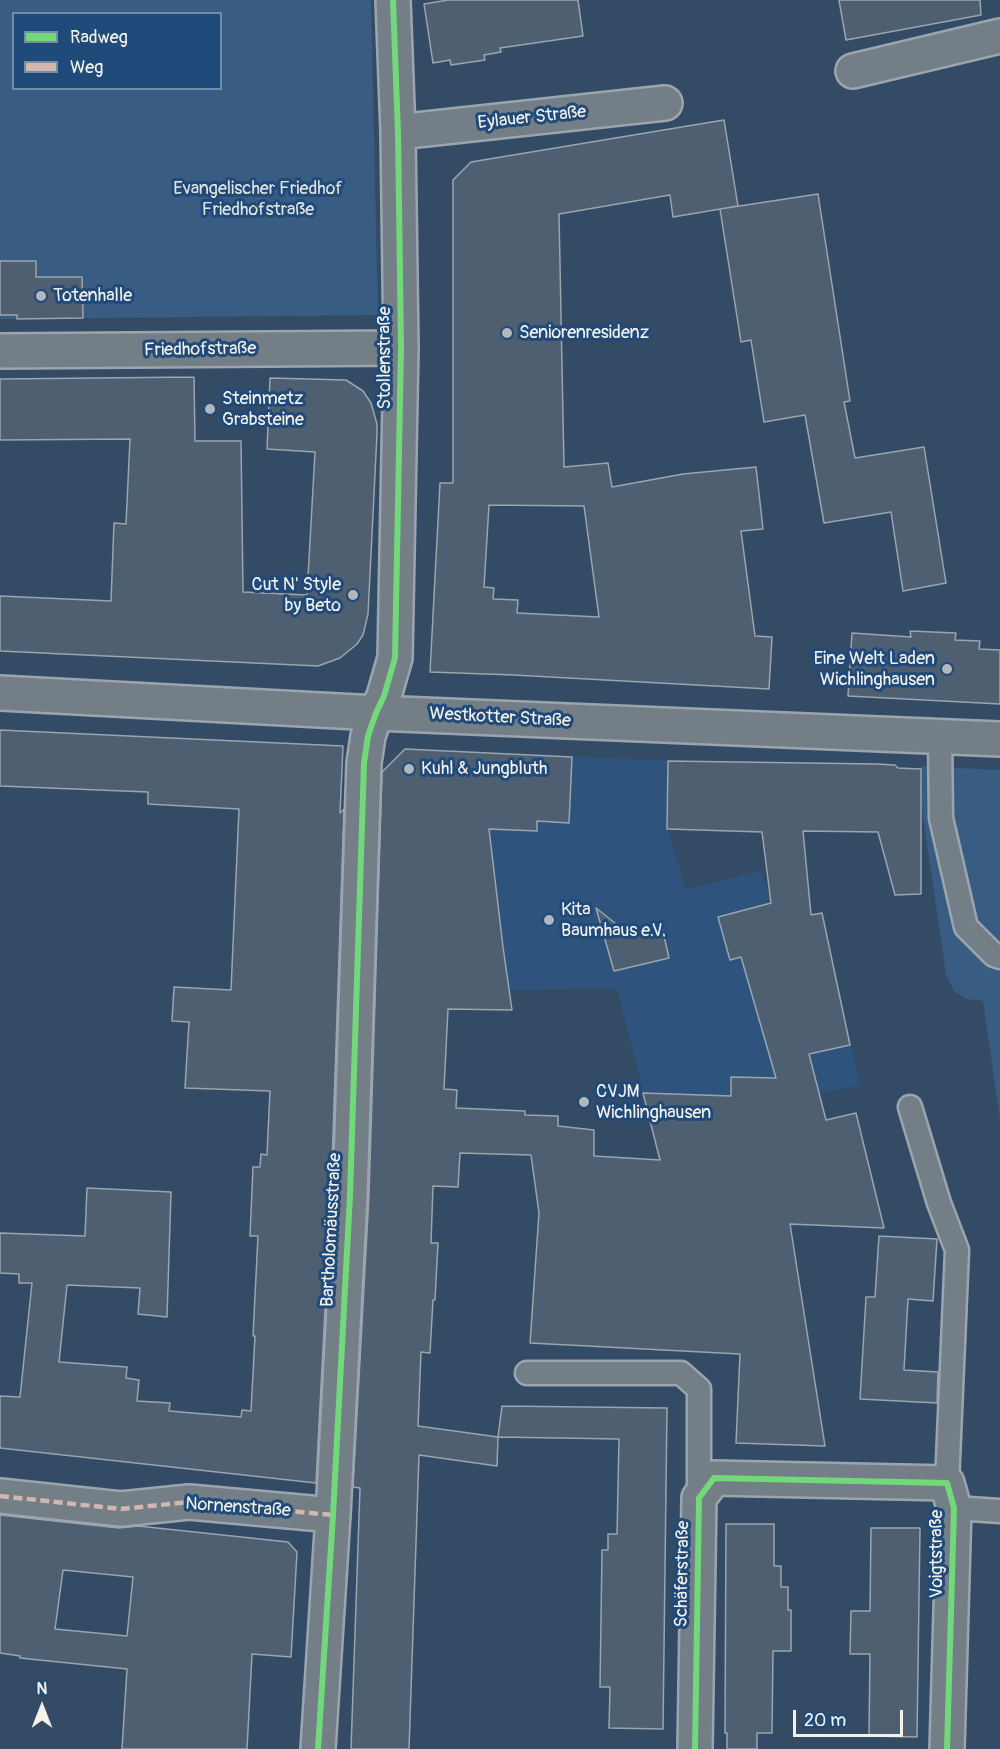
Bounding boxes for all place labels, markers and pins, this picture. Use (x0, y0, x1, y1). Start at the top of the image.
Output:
place label: Totenhalle (53, 285, 132, 307)
marker: Totenhalle (34, 289, 48, 303)
place label: Seniorenresidenz (519, 322, 649, 344)
marker: Seniorenresidenz (500, 326, 514, 340)
place label: Steinmetz Grabsteine (222, 388, 304, 430)
marker: Steinmetz Grabsteine (203, 402, 217, 416)
place label: Cut N' Style by Beto (251, 574, 341, 616)
marker: Cut N' Style by Beto (346, 588, 360, 602)
place label: Eine Welt Laden Wichlinghausen (814, 648, 935, 690)
marker: Eine Welt Laden Wichlinghausen (940, 662, 954, 676)
place label: Kuhl & Jungbluth (421, 758, 548, 780)
marker: Kuhl & Jungbluth (402, 762, 416, 776)
place label: Kita Baumhaus e.V. (561, 899, 666, 942)
marker: Kita Baumhaus e.V. (542, 913, 556, 927)
place label: CVJM Wichlinghausen (596, 1081, 711, 1124)
marker: CVJM Wichlinghausen (577, 1095, 591, 1109)

